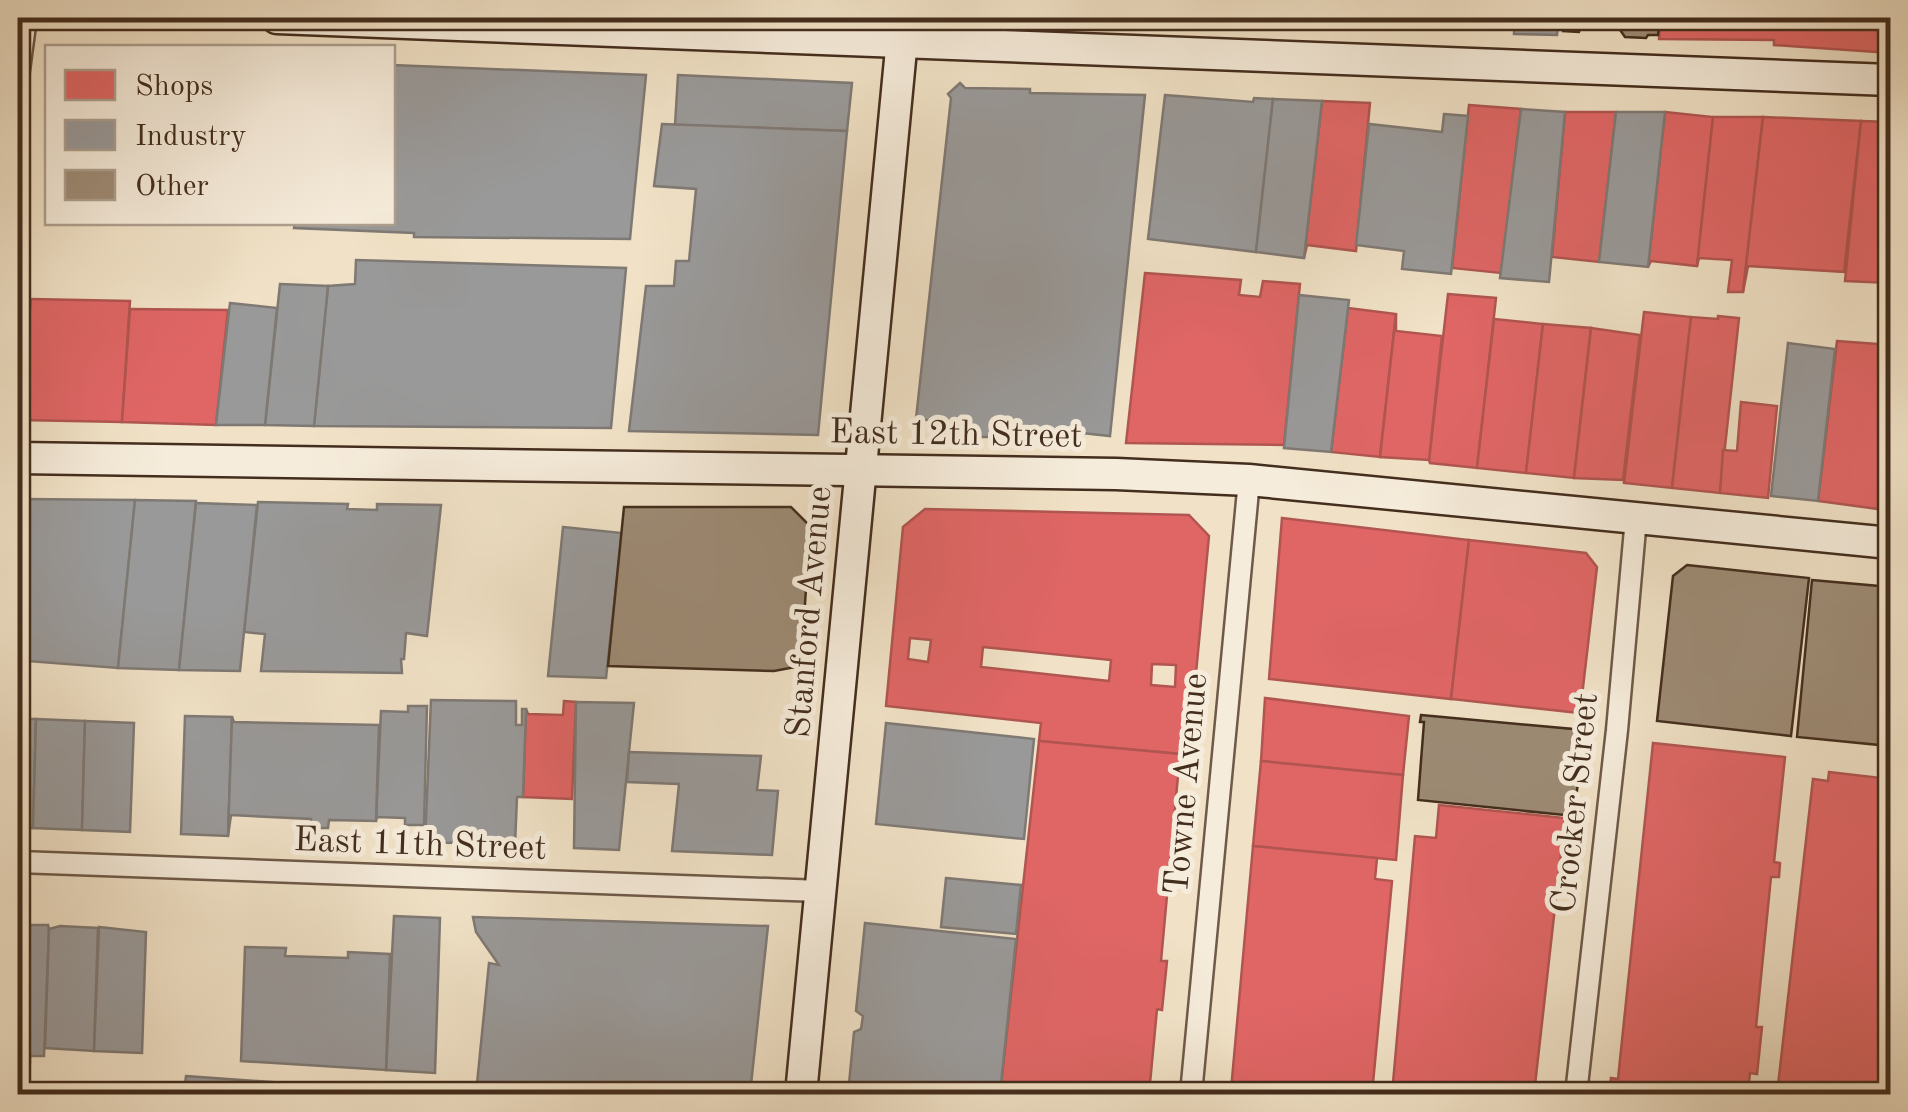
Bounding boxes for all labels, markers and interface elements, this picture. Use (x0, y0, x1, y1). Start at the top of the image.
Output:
legend (45, 45, 395, 225)
text: Shops (135, 72, 213, 102)
text: Industry (135, 122, 247, 152)
text: Other (135, 172, 209, 202)
street label: East 12th Street (829, 415, 1083, 455)
street label: Stanford Avenue (782, 485, 838, 739)
street label: Towne Avenue (1160, 672, 1214, 896)
street label: Crocker Street (1547, 691, 1605, 915)
street label: East 11th Street (293, 823, 547, 867)

